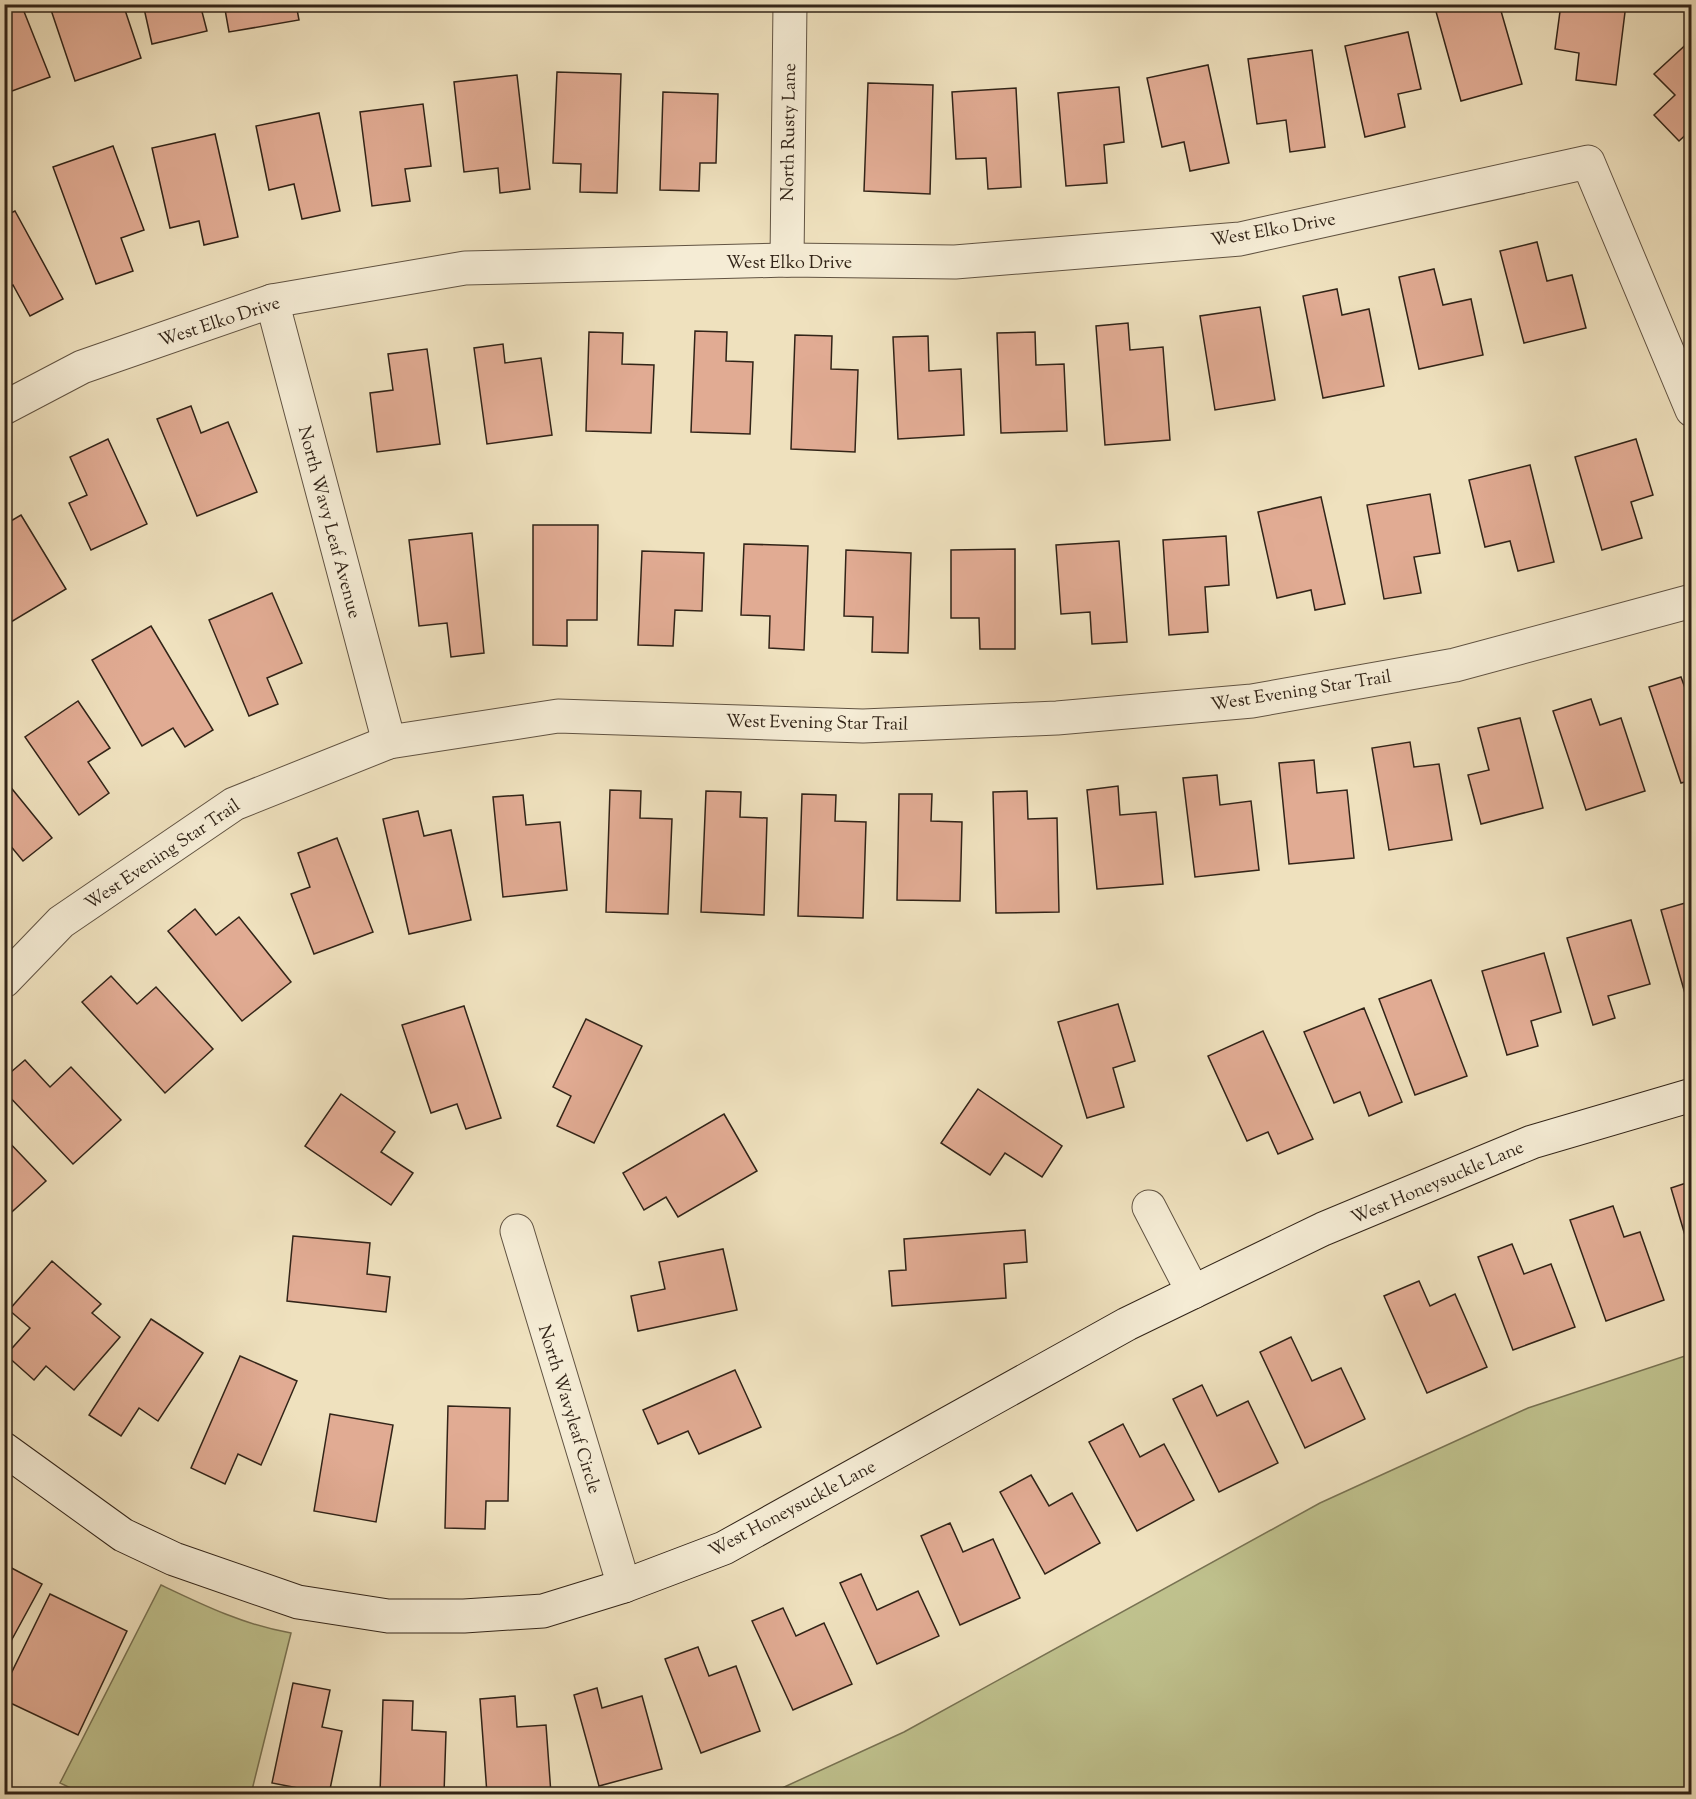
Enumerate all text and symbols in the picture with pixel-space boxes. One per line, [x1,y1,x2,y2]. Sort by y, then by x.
street label: North Rusty Lane [776,63,804,201]
street label: West Elko Drive [1209,207,1338,255]
street label: West Elko Drive [726,251,852,277]
street label: West Elko Drive [156,291,284,355]
street label: North Wavy Leaf Avenue [290,423,366,622]
street label: West Evening Star Trail [1209,665,1393,719]
street label: West Evening Star Trail [726,709,908,739]
street label: West Evening Star Trail [80,794,246,917]
street label: West Honeysuckle Lane [1347,1136,1528,1232]
street label: North Wavyleaf Circle [530,1322,606,1497]
street label: West Honeysuckle Lane [705,1455,881,1565]

